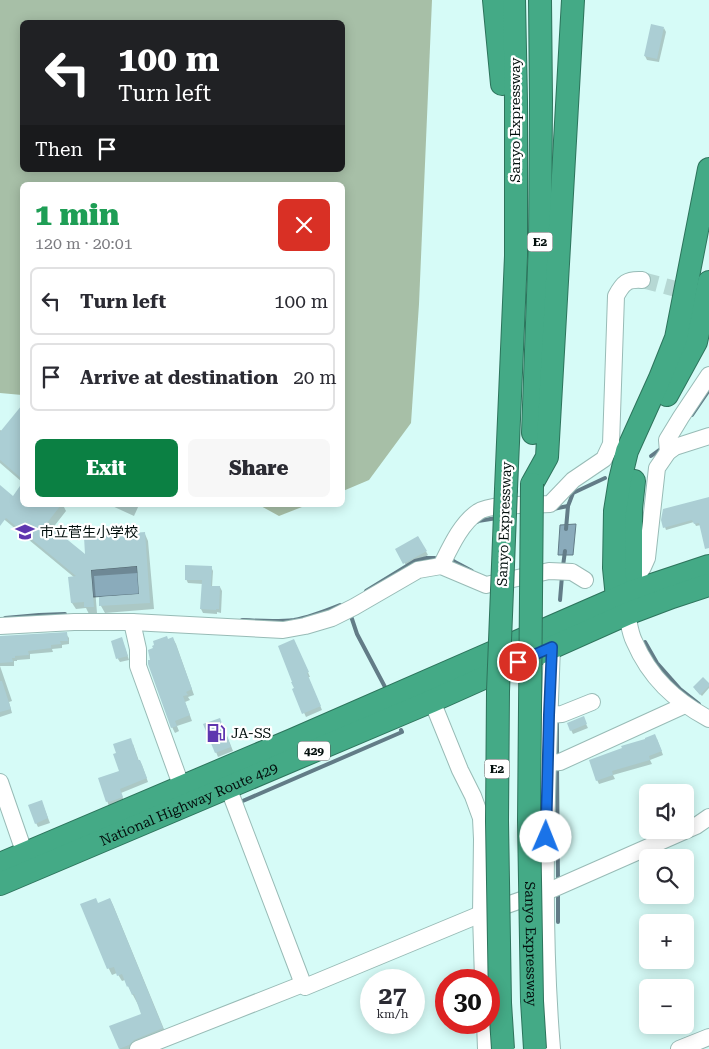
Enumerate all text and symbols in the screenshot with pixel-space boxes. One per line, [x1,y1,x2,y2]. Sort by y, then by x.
text: 100 m [118,39,219,80]
icon: left [35,40,100,105]
street label: Sanyo Expressway [507,57,523,182]
text: Turn left [118,81,211,106]
icon: arrive [93,135,121,163]
text: Then [35,138,83,161]
text: 1 min [35,197,119,232]
button: close [278,199,330,251]
road number: E2 [528,232,552,252]
text: 120 m · 20:01 [35,234,133,253]
icon: left [37,287,65,315]
text: Turn left [80,290,166,313]
text: 100 m [274,290,328,313]
icon: arrive [37,363,65,391]
text: Arrive at destination [80,366,278,389]
text: 20 m [293,366,337,389]
button: Exit [35,439,178,497]
button: Share [188,439,330,497]
street label: Sanyo Expressway [494,461,514,587]
school or university icon: 市立菅生小学校 [14,521,36,543]
place label: 市立菅生小学校 [40,524,138,540]
pin [497,641,539,683]
icon: arrive [504,648,532,676]
fuel station icon: JA-SS [205,722,227,744]
place label: JA-SS [231,725,271,741]
road number: 429 [298,741,330,760]
street label: National Highway Route 429 [97,759,280,849]
road number: E2 [484,760,510,779]
map controls [639,784,694,1034]
button: sound [639,784,694,839]
position arrow [519,810,571,862]
button: search [639,849,694,904]
street label: Sanyo Expressway [522,881,540,1008]
button: + [639,914,694,969]
speed limit sign: 30 [435,969,500,1034]
button: − [639,979,694,1034]
text: 27 [378,981,407,1010]
text: km/h [376,1007,409,1021]

